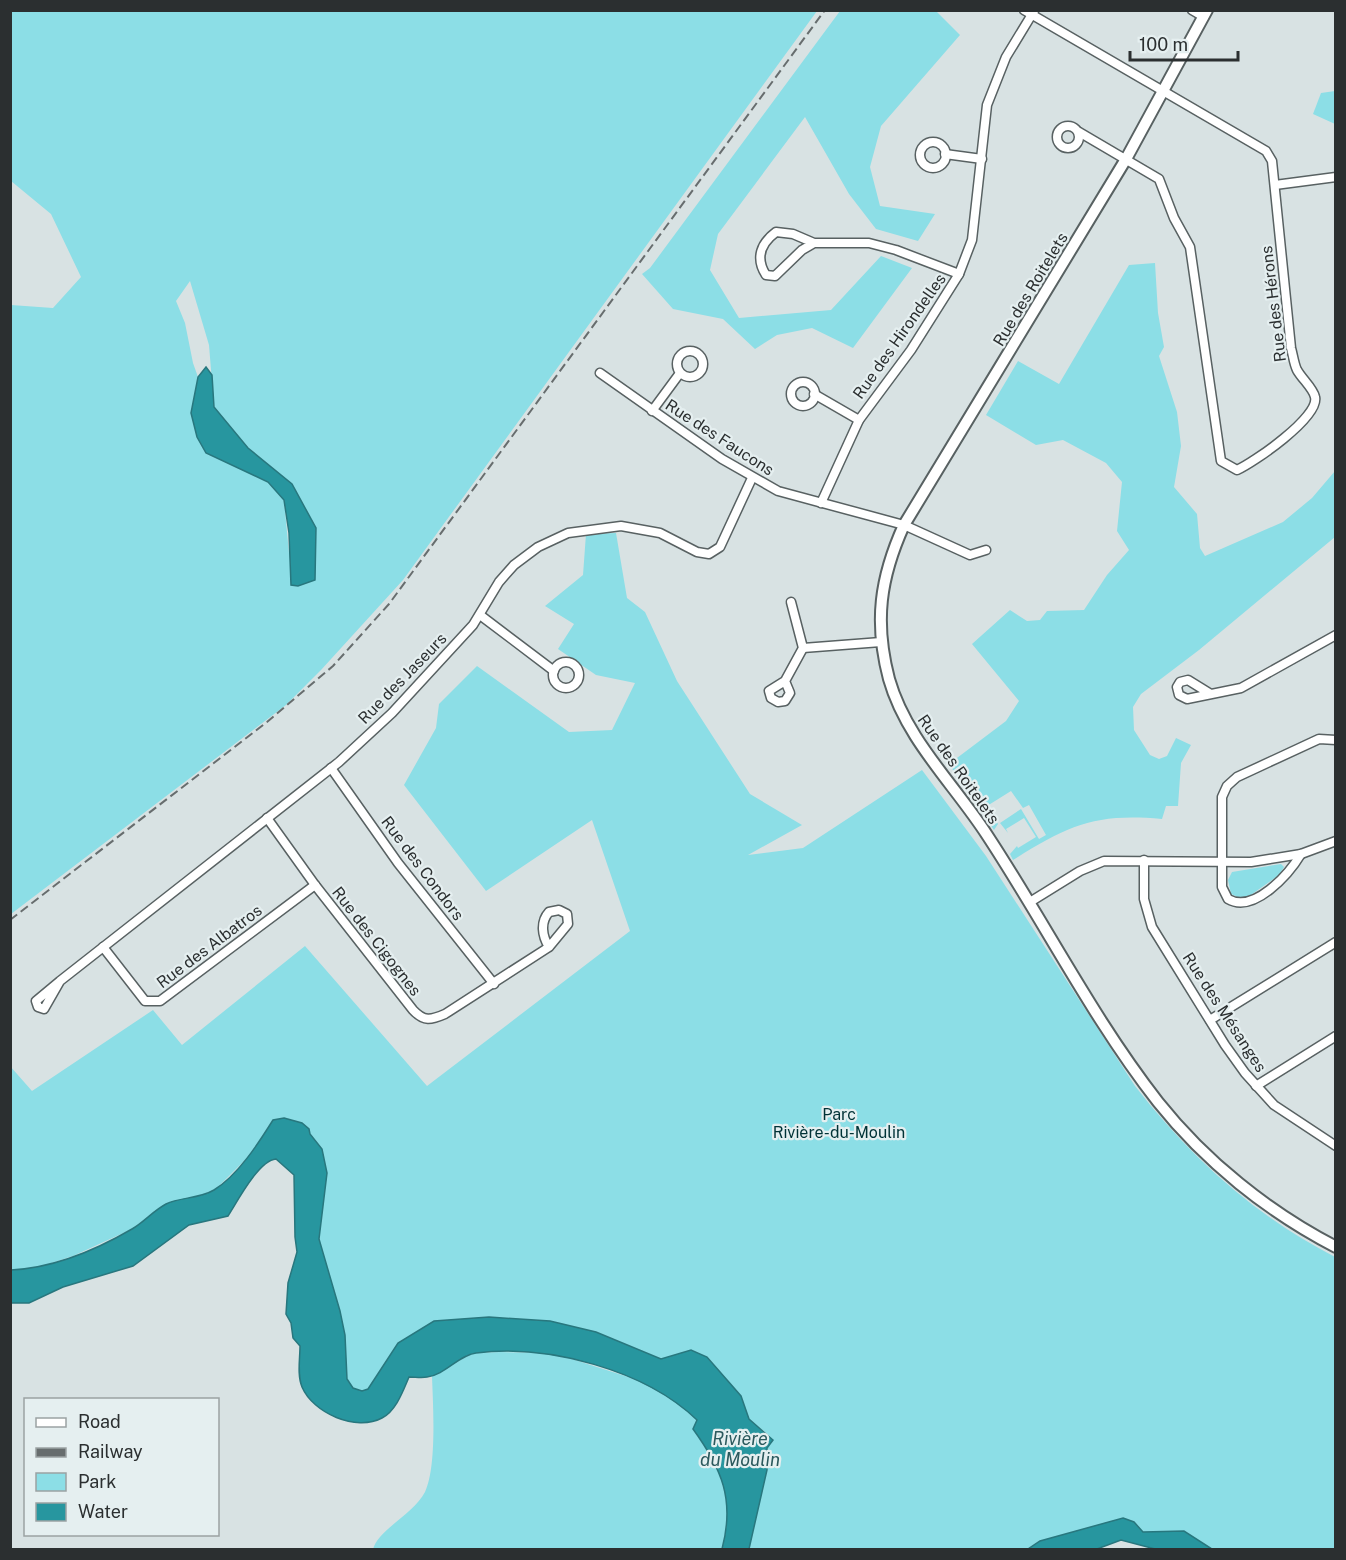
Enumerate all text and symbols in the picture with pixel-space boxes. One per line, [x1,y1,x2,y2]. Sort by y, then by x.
scale bar [1130,24,1238,62]
text: 100 m [1139,34,1188,55]
street label: Rue des Roitelets [989,229,1072,350]
street label: Rue des Hérons [1257,245,1290,363]
street label: Rue des Hirondelles [849,270,950,403]
street label: Rue des Faucons [662,395,778,480]
street label: Rue des Jaseurs [354,629,450,728]
street label: Rue des Roitelets [914,711,1003,828]
street label: Rue des Condors [377,813,468,924]
street label: Rue des Cigognes [328,883,425,1000]
street label: Rue des Albatros [153,901,266,992]
street label: Rue des Mésanges [1179,949,1270,1076]
park label: Parc Rivière-du-Moulin [773,1105,905,1142]
legend [24,1398,219,1536]
text: Road [78,1411,121,1432]
water label: Rivière du Moulin [700,1428,780,1470]
text: Railway [78,1441,143,1462]
text: Park [78,1471,116,1492]
text: Water [78,1501,128,1522]

